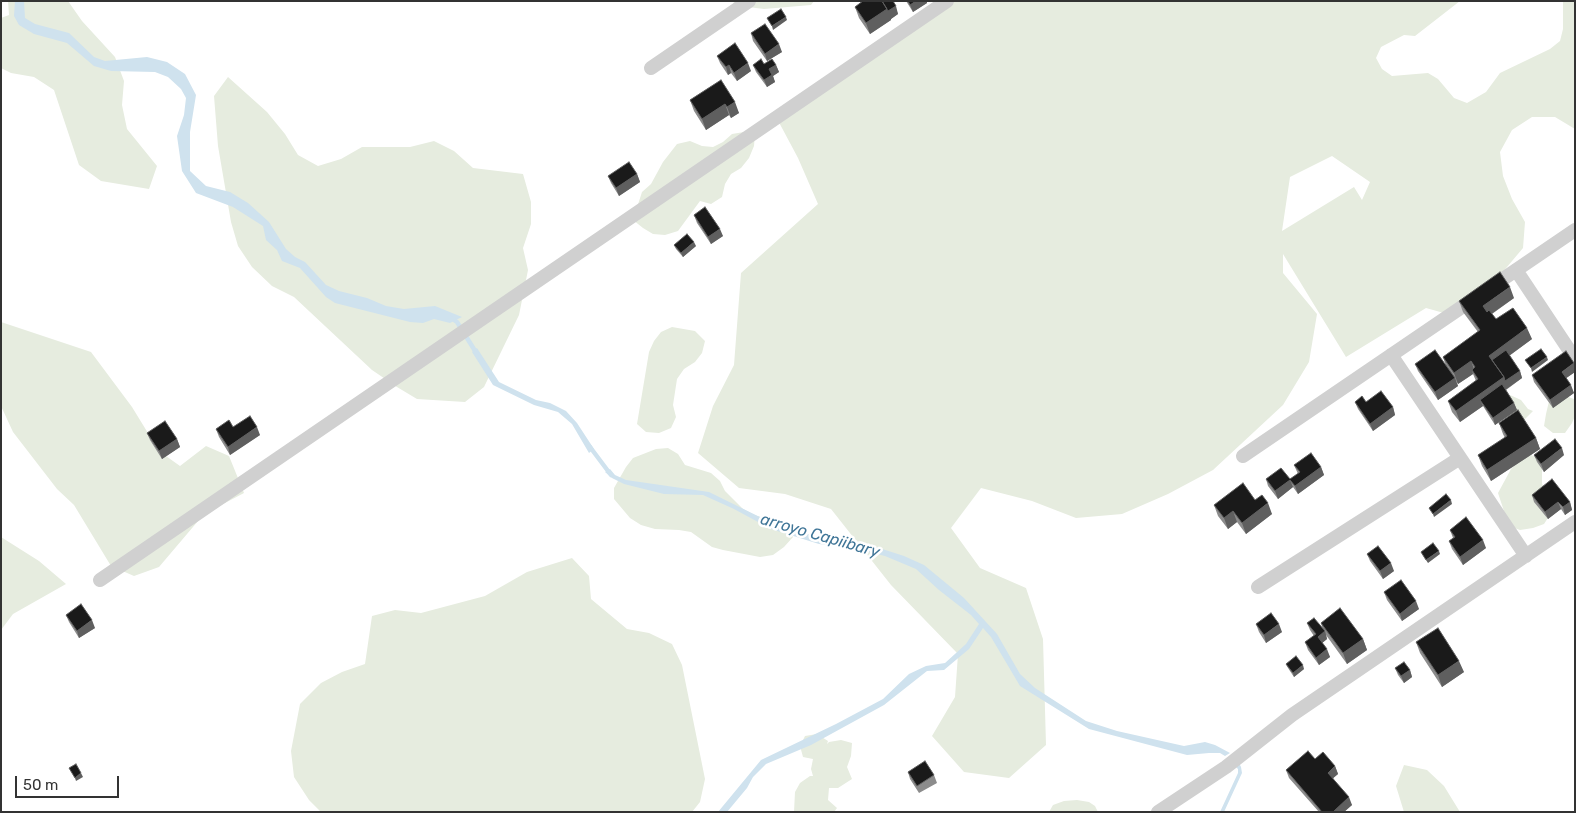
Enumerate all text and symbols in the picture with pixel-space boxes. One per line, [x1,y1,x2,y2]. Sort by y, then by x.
water label: arroyo Capiibary [758,510,882,562]
scale bar [18,766,121,798]
text: 50 m [23,776,58,794]

